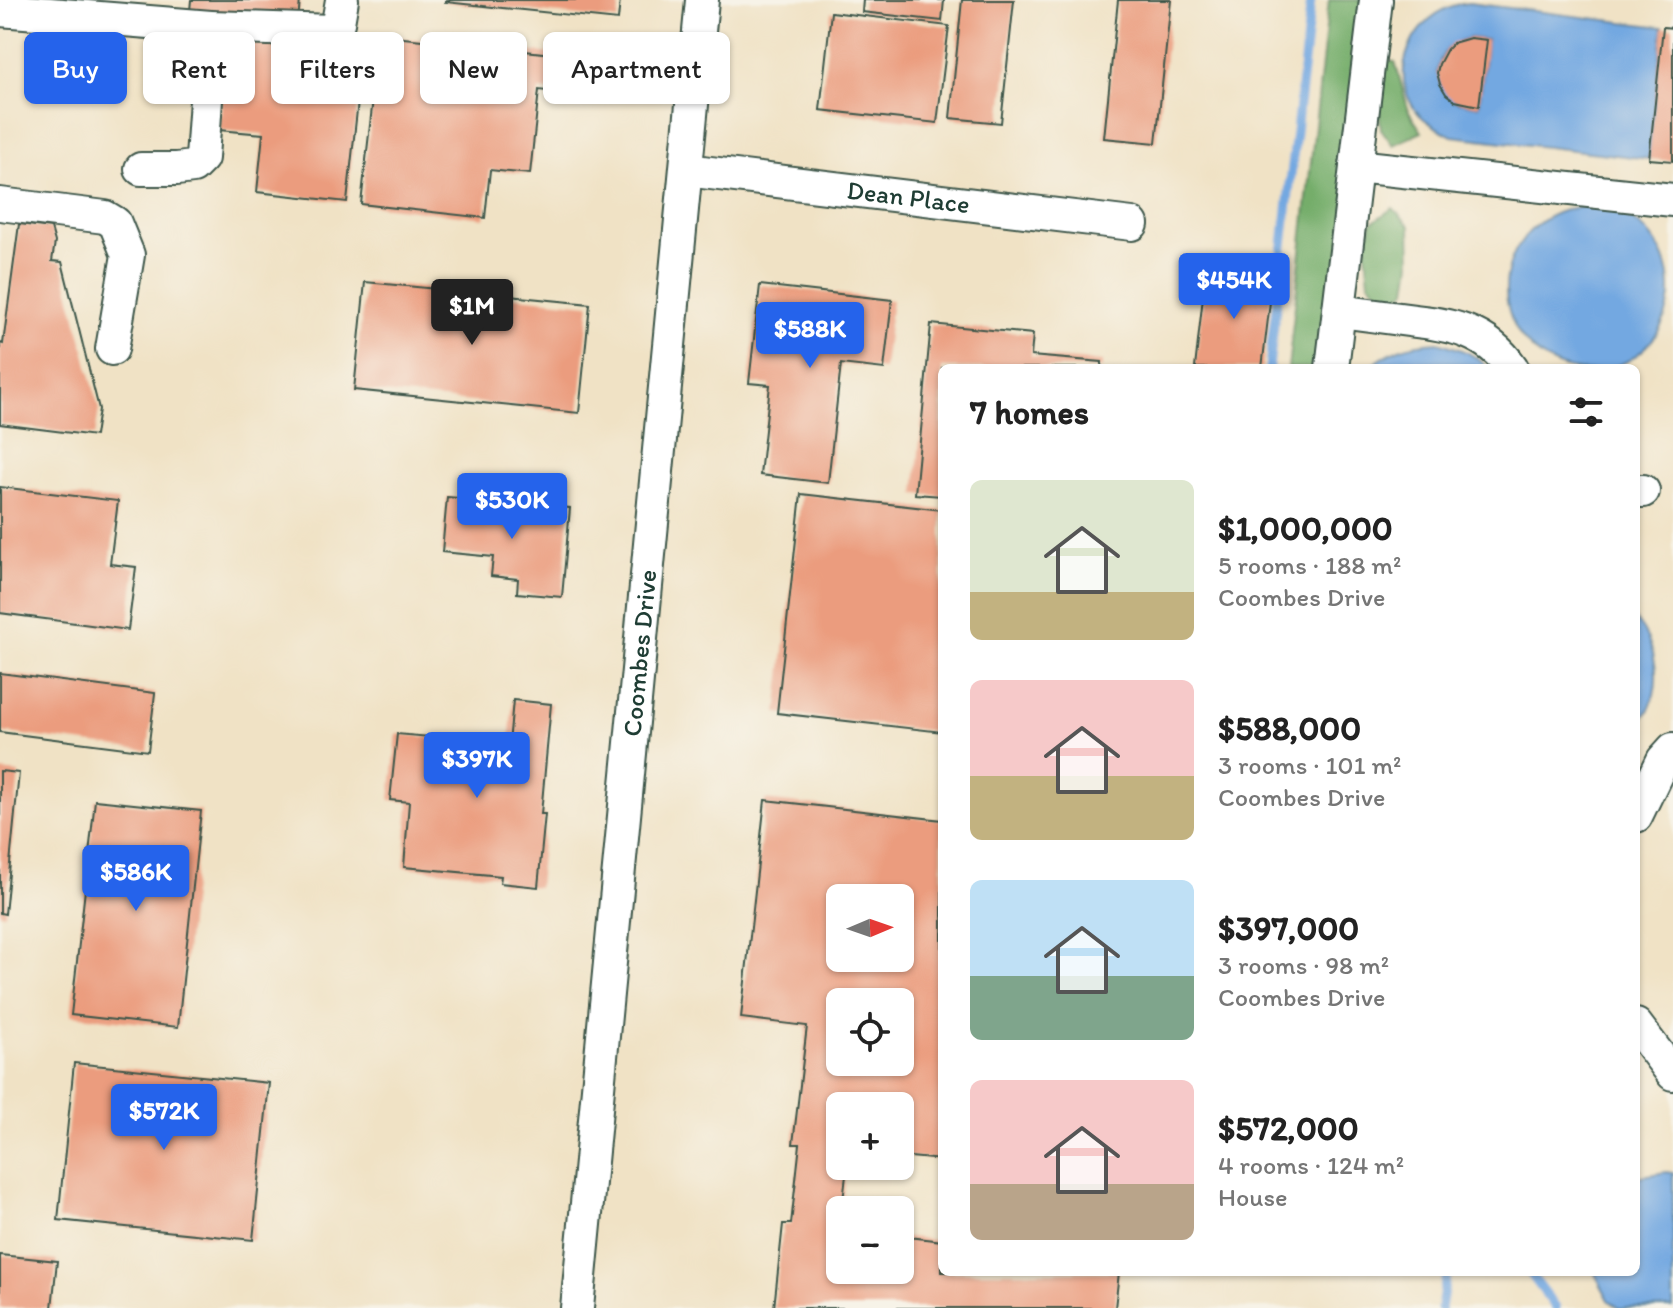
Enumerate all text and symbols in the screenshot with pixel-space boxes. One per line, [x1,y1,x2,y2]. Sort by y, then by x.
chip: Buy [24,32,127,104]
chip: Rent [143,32,255,104]
chip: Filters [271,32,404,104]
chip: New [420,32,527,104]
chip: Apartment [543,32,730,104]
street label: Dean Place [845,174,972,220]
pin: $454K [1178,253,1290,321]
text: $454K [1197,263,1271,295]
pin: $1M [433,279,511,347]
text: $1M [449,289,495,321]
pin: $588K [754,302,866,370]
text: $588K [774,312,846,344]
icon: filters [1564,390,1608,434]
text: 7 homes [970,392,1089,433]
pin: $530K [456,473,568,541]
text: $530K [475,483,549,515]
text: $1,000,000 [1218,508,1393,549]
icon: home [1034,512,1130,608]
text: 5 rooms · 188 m² [1218,549,1401,581]
street label: Coombes Drive [616,568,663,738]
text: Coombes Drive [1218,581,1385,613]
text: $588,000 [1218,708,1361,749]
icon: home [1034,712,1130,808]
pin: $397K [421,732,533,800]
text: $397K [442,742,512,774]
text: 3 rooms · 101 m² [1218,749,1401,781]
text: Coombes Drive [1218,781,1385,813]
pin: $586K [80,845,192,913]
text: $586K [100,855,172,887]
north arrow [826,884,914,972]
map controls [826,884,914,1284]
text: $397,000 [1218,908,1359,949]
icon: home [1034,912,1130,1008]
text: 3 rooms · 98 m² [1218,949,1389,981]
text: Coombes Drive [1218,981,1385,1013]
button: locate [826,988,914,1076]
pin: $572K [108,1084,220,1152]
button: + [826,1092,914,1180]
text: $572K [129,1094,199,1126]
text: $572,000 [1218,1108,1359,1149]
icon: home [1034,1112,1130,1208]
text: 4 rooms · 124 m² [1218,1149,1404,1181]
text: House [1218,1181,1288,1213]
button: − [826,1196,914,1284]

